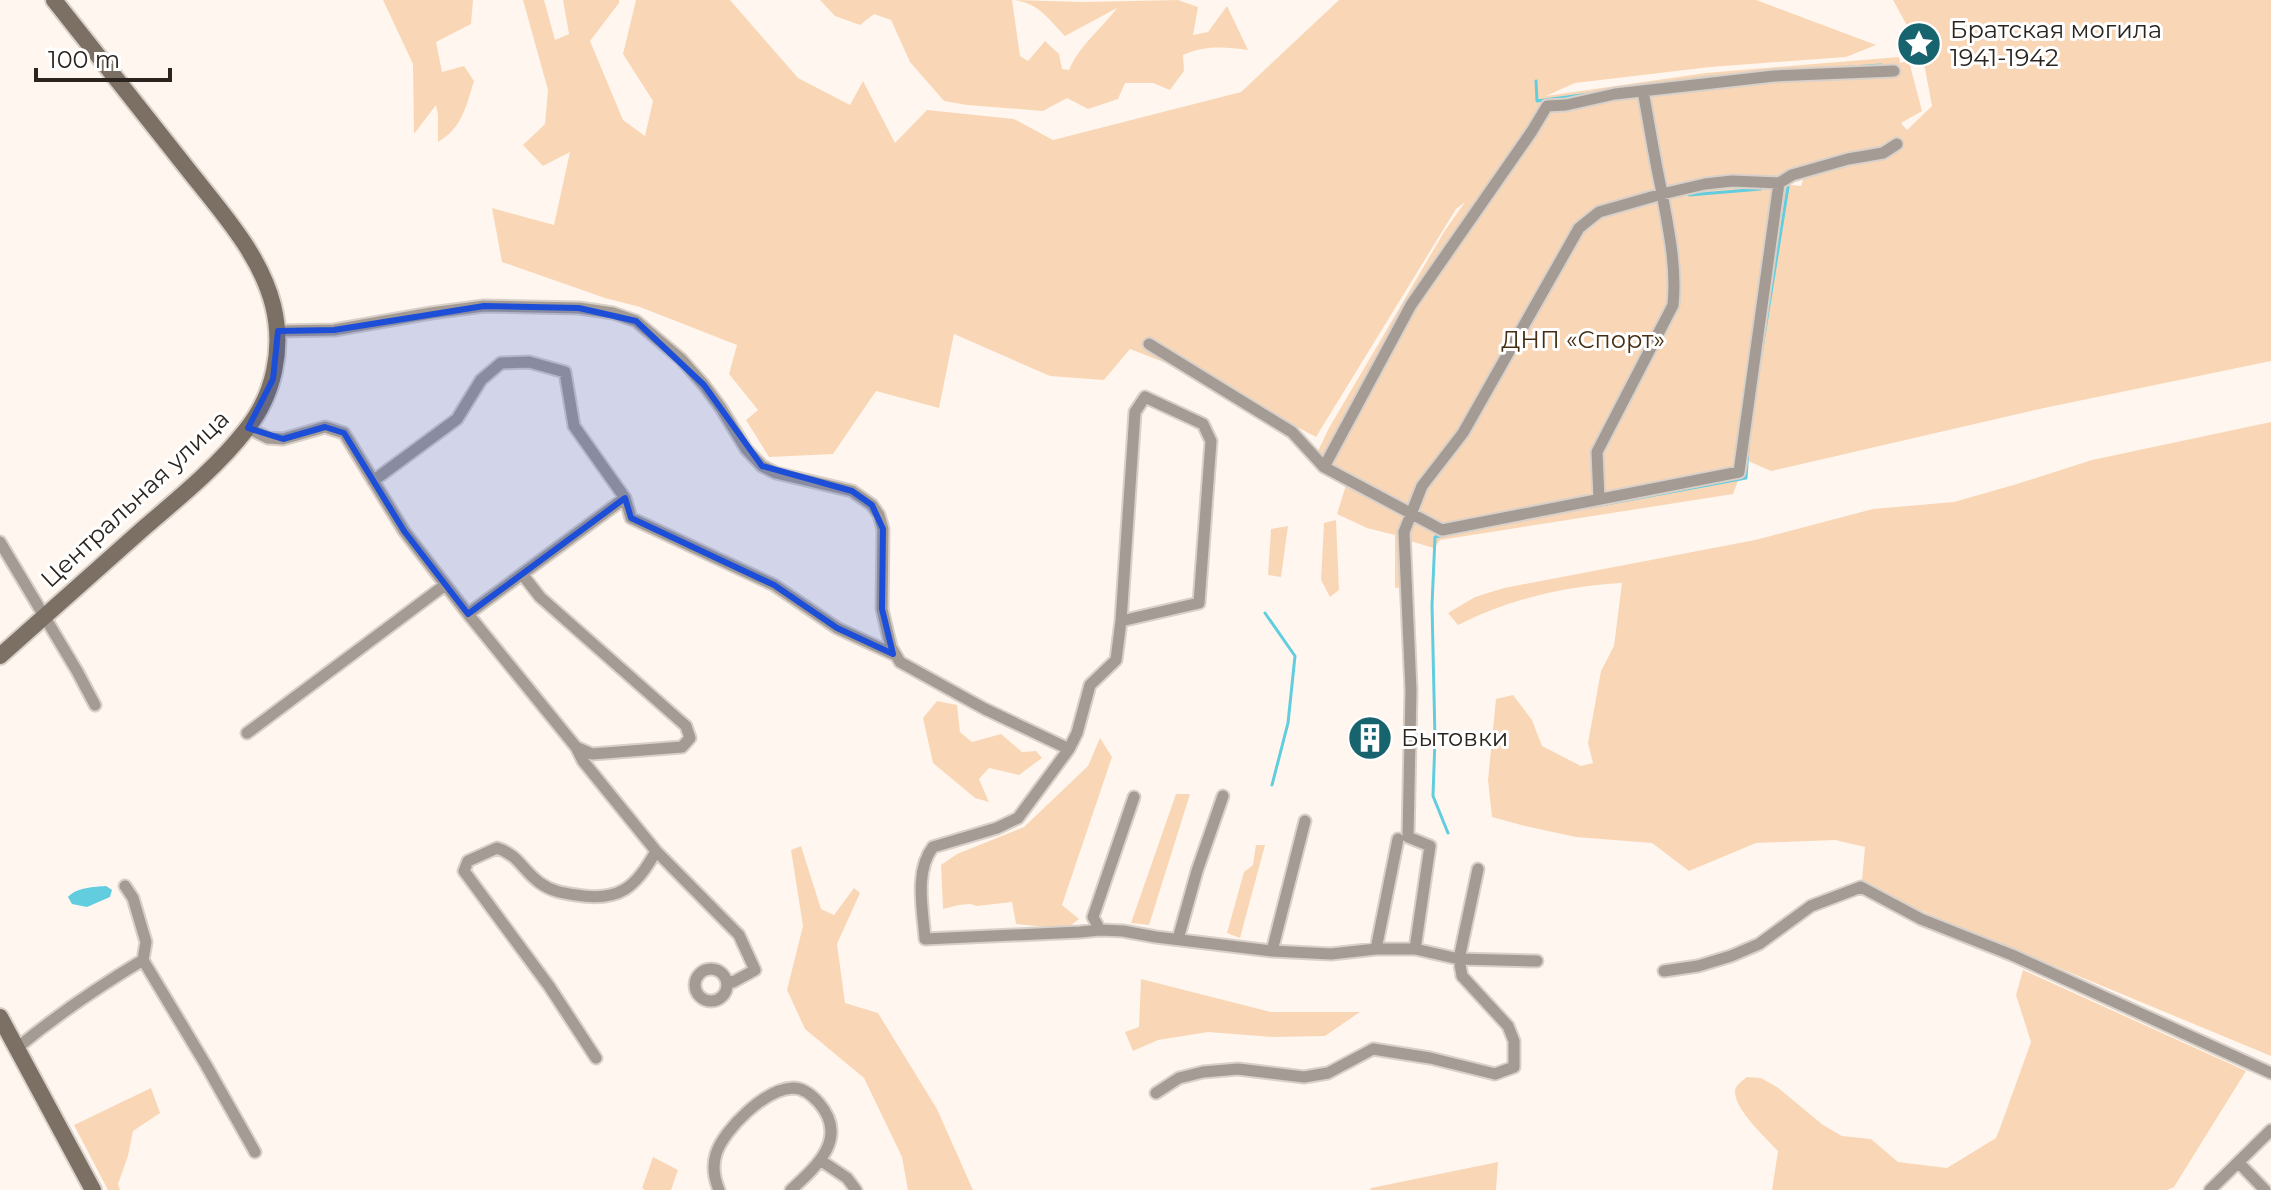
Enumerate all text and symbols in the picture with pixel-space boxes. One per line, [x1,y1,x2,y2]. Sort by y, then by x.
place label: Братская могила 1941-1942 [1950,15,2162,72]
place icon: Братская могила 1941-1942 [1895,20,1943,68]
scale bar [36,32,170,82]
text: 100 m [48,45,120,74]
park label: ДНП «Спорт» [1501,325,1665,354]
street label: Центральная улица [34,404,235,593]
building icon: Бытовки [1346,714,1394,762]
place label: Бытовки [1401,723,1508,752]

